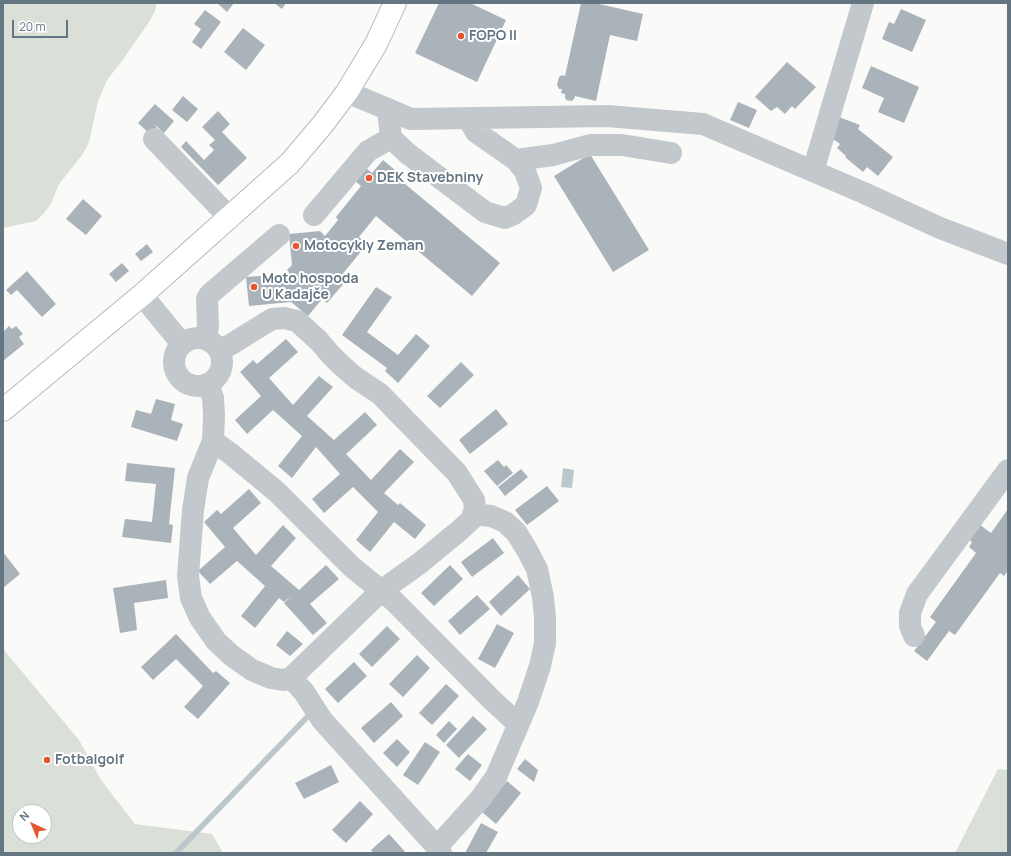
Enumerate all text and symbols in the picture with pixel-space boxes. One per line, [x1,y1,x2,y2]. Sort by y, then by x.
scale bar [14,12,70,38]
text: 20 m [19,18,46,35]
place label: FOPO II [469,28,517,44]
marker: FOPO II [456,31,466,41]
place label: DEK Stavebniny [377,170,483,186]
marker: DEK Stavebniny [364,173,374,183]
place label: Motocykly Zeman [304,238,424,254]
marker: Motocykly Zeman [291,241,301,251]
place label: Moto hospoda U Kadajče [262,271,359,304]
marker: Moto hospoda U Kadajče [249,282,259,292]
place label: Fotbalgolf [55,752,124,768]
marker: Fotbalgolf [42,755,52,765]
north arrow [12,804,52,844]
text: N [16,808,32,824]

